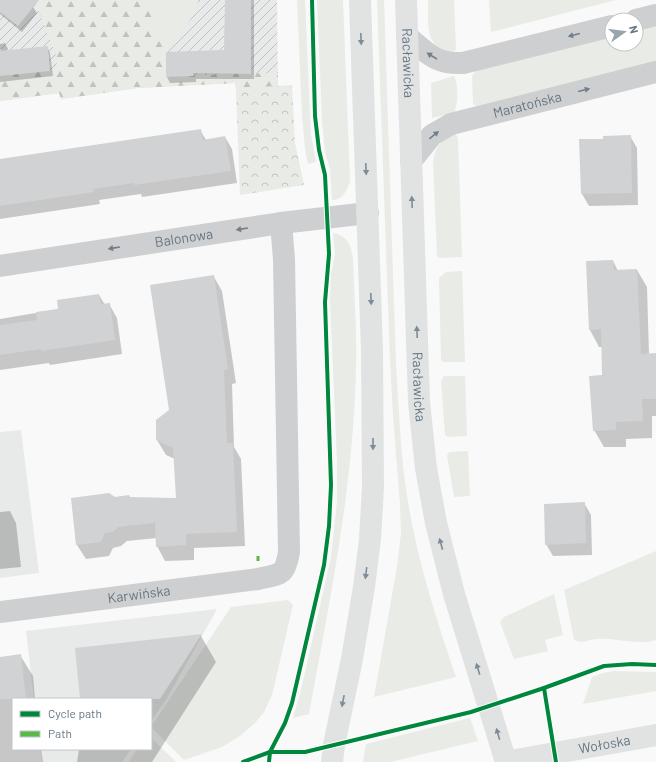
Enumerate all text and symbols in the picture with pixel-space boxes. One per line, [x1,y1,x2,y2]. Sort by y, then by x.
north arrow [604,12,644,52]
text: N [627,24,641,35]
street label: Racławicka [399,28,418,98]
one-way arrow [358,33,365,45]
one-way arrow [568,33,580,39]
one-way arrow [426,53,438,60]
street label: Maratońska [491,87,563,121]
one-way arrow [578,87,590,93]
one-way arrow [428,130,439,139]
one-way arrow [363,163,370,175]
one-way arrow [409,196,416,208]
street label: Balonowa [154,225,214,250]
one-way arrow [236,226,249,232]
one-way arrow [108,246,120,252]
one-way arrow [368,293,374,306]
one-way arrow [414,325,420,338]
street label: Racławicka [409,352,430,422]
one-way arrow [370,438,376,451]
one-way arrow [438,538,444,550]
one-way arrow [362,567,369,579]
street label: Karwińska [106,581,171,606]
one-way arrow [475,662,481,674]
one-way arrow [340,695,346,708]
legend [12,698,152,750]
text: Cycle path [48,706,102,720]
text: Path [48,726,72,740]
one-way arrow [495,728,501,740]
street label: Wołoska [577,731,632,757]

